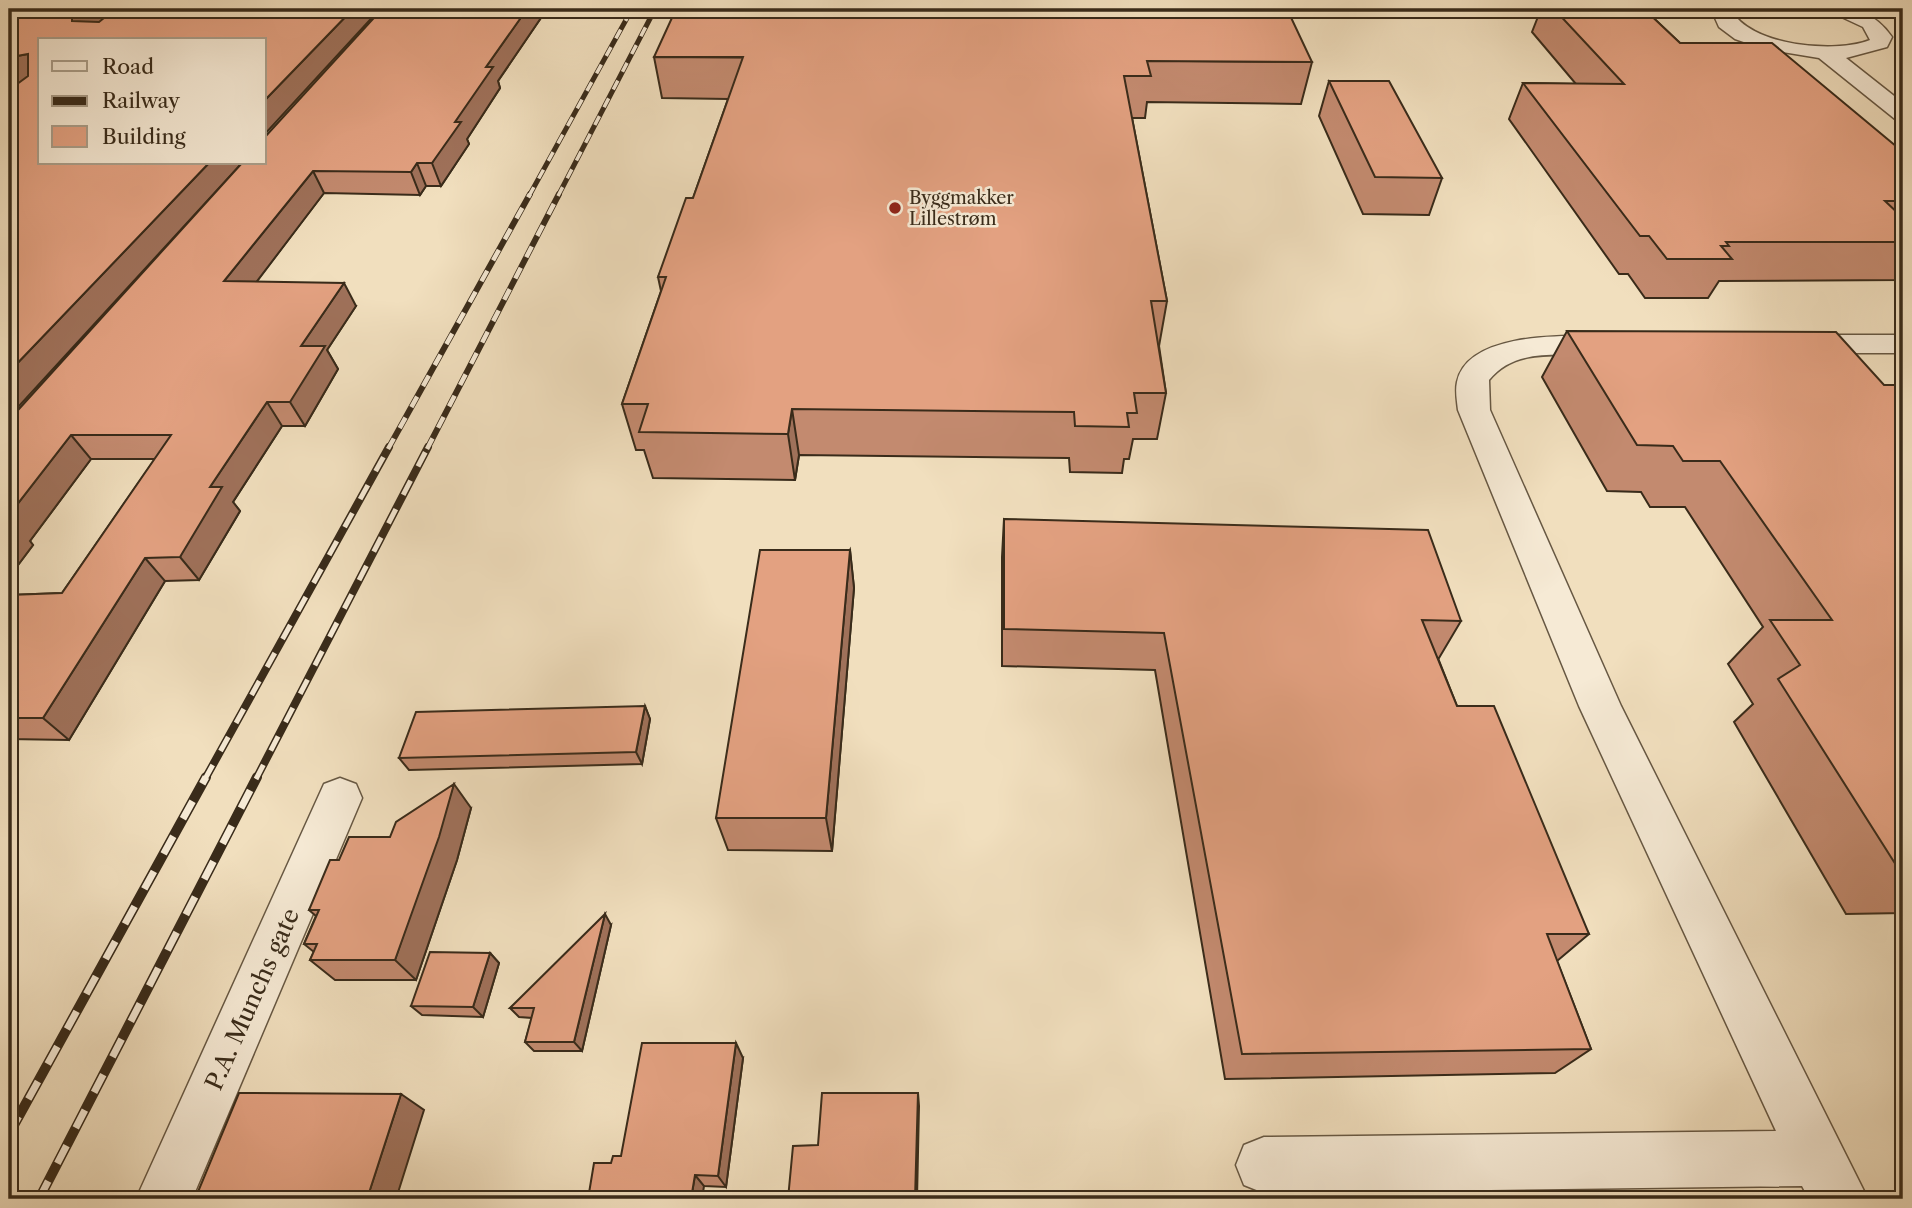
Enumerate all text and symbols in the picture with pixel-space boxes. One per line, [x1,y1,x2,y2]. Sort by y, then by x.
legend [38,38,266,164]
text: Road [102,54,154,79]
text: Railway [102,88,180,113]
text: Building [102,124,187,149]
place label: Byggmakker Lillestrøm [909,187,1014,230]
marker: Byggmakker Lillestrøm [887,200,903,216]
street label: P.A. Munchs gate [199,904,305,1094]

